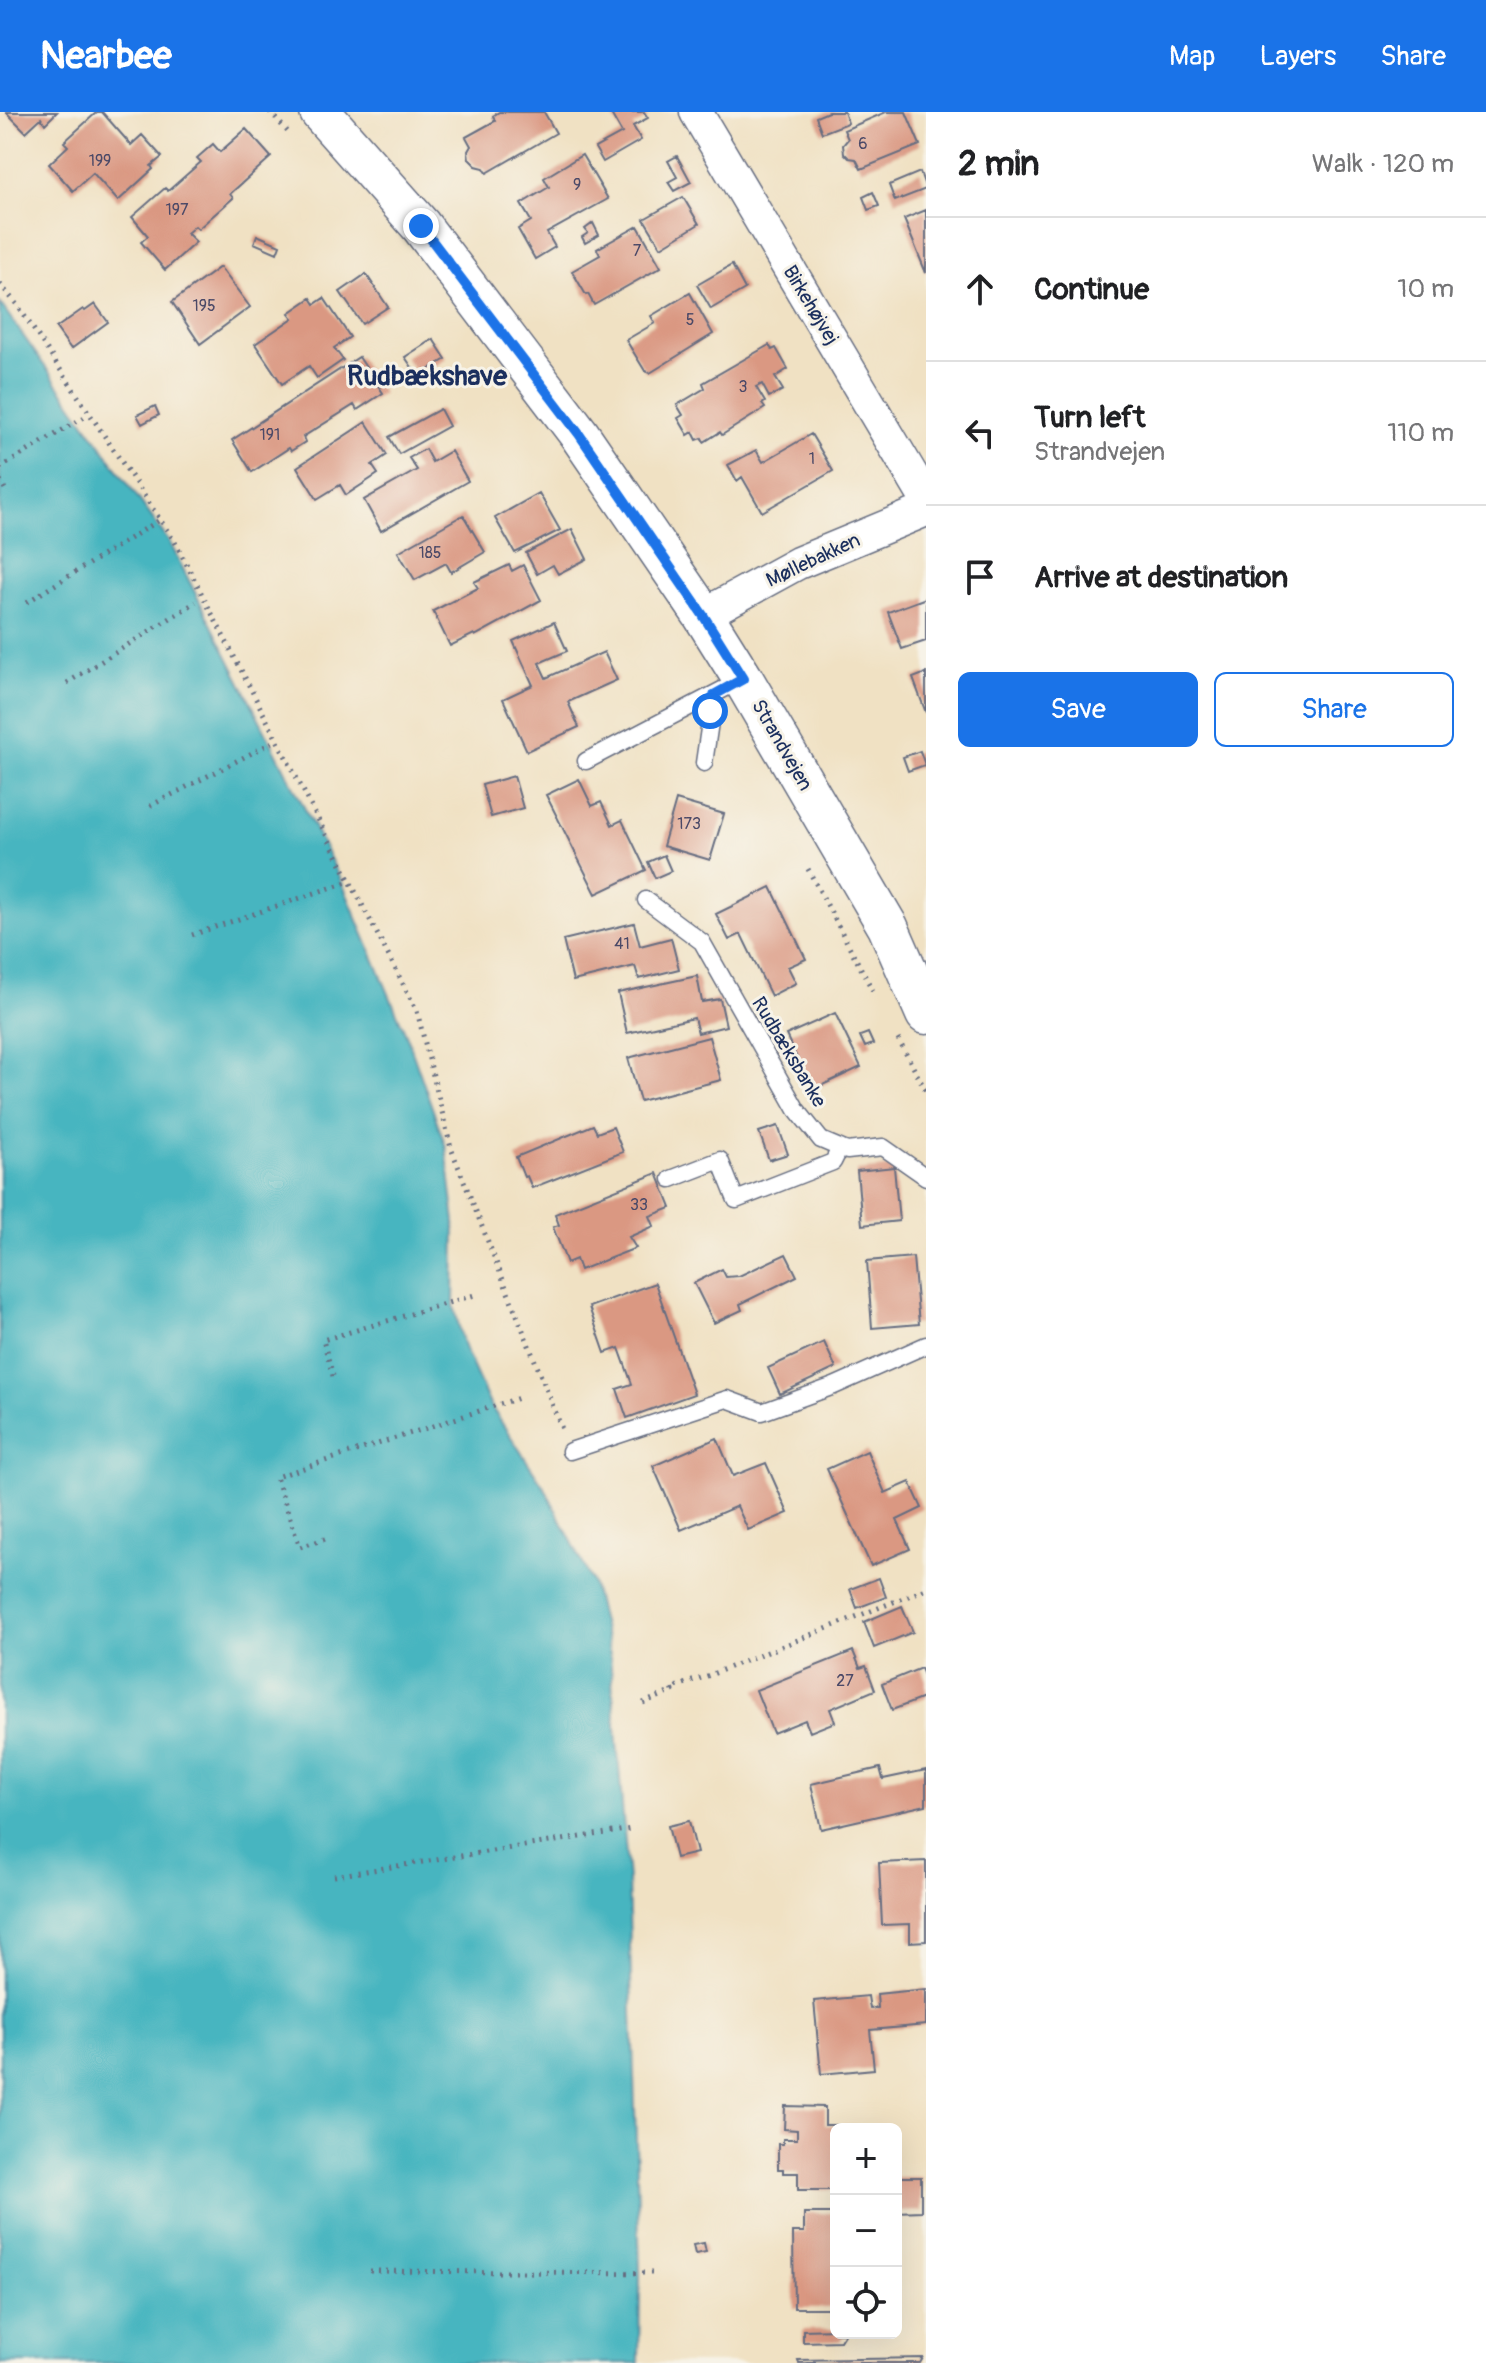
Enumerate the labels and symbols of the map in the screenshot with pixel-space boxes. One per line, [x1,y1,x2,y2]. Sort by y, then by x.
house number: 6 [858,134,868,154]
house number: 199 [89,151,111,171]
house number: 9 [573,175,581,195]
house number: 197 [166,200,189,220]
route end [403,208,439,244]
house number: 7 [633,241,642,261]
street label: Birkehøjvej [778,261,844,349]
house number: 195 [192,296,216,316]
house number: 5 [686,310,694,330]
district label: Rudbækshave [347,359,508,394]
house number: 3 [739,377,748,397]
house number: 191 [260,425,280,445]
house number: 1 [809,449,815,469]
street label: Møllebakken [762,527,864,593]
house number: 185 [419,543,442,563]
route start [692,693,728,729]
street label: Strandvejen [746,695,818,795]
house number: 173 [677,814,701,834]
house number: 41 [614,934,630,954]
street label: Rudbæksbanke [746,992,832,1112]
house number: 33 [630,1195,648,1215]
house number: 27 [836,1671,854,1691]

